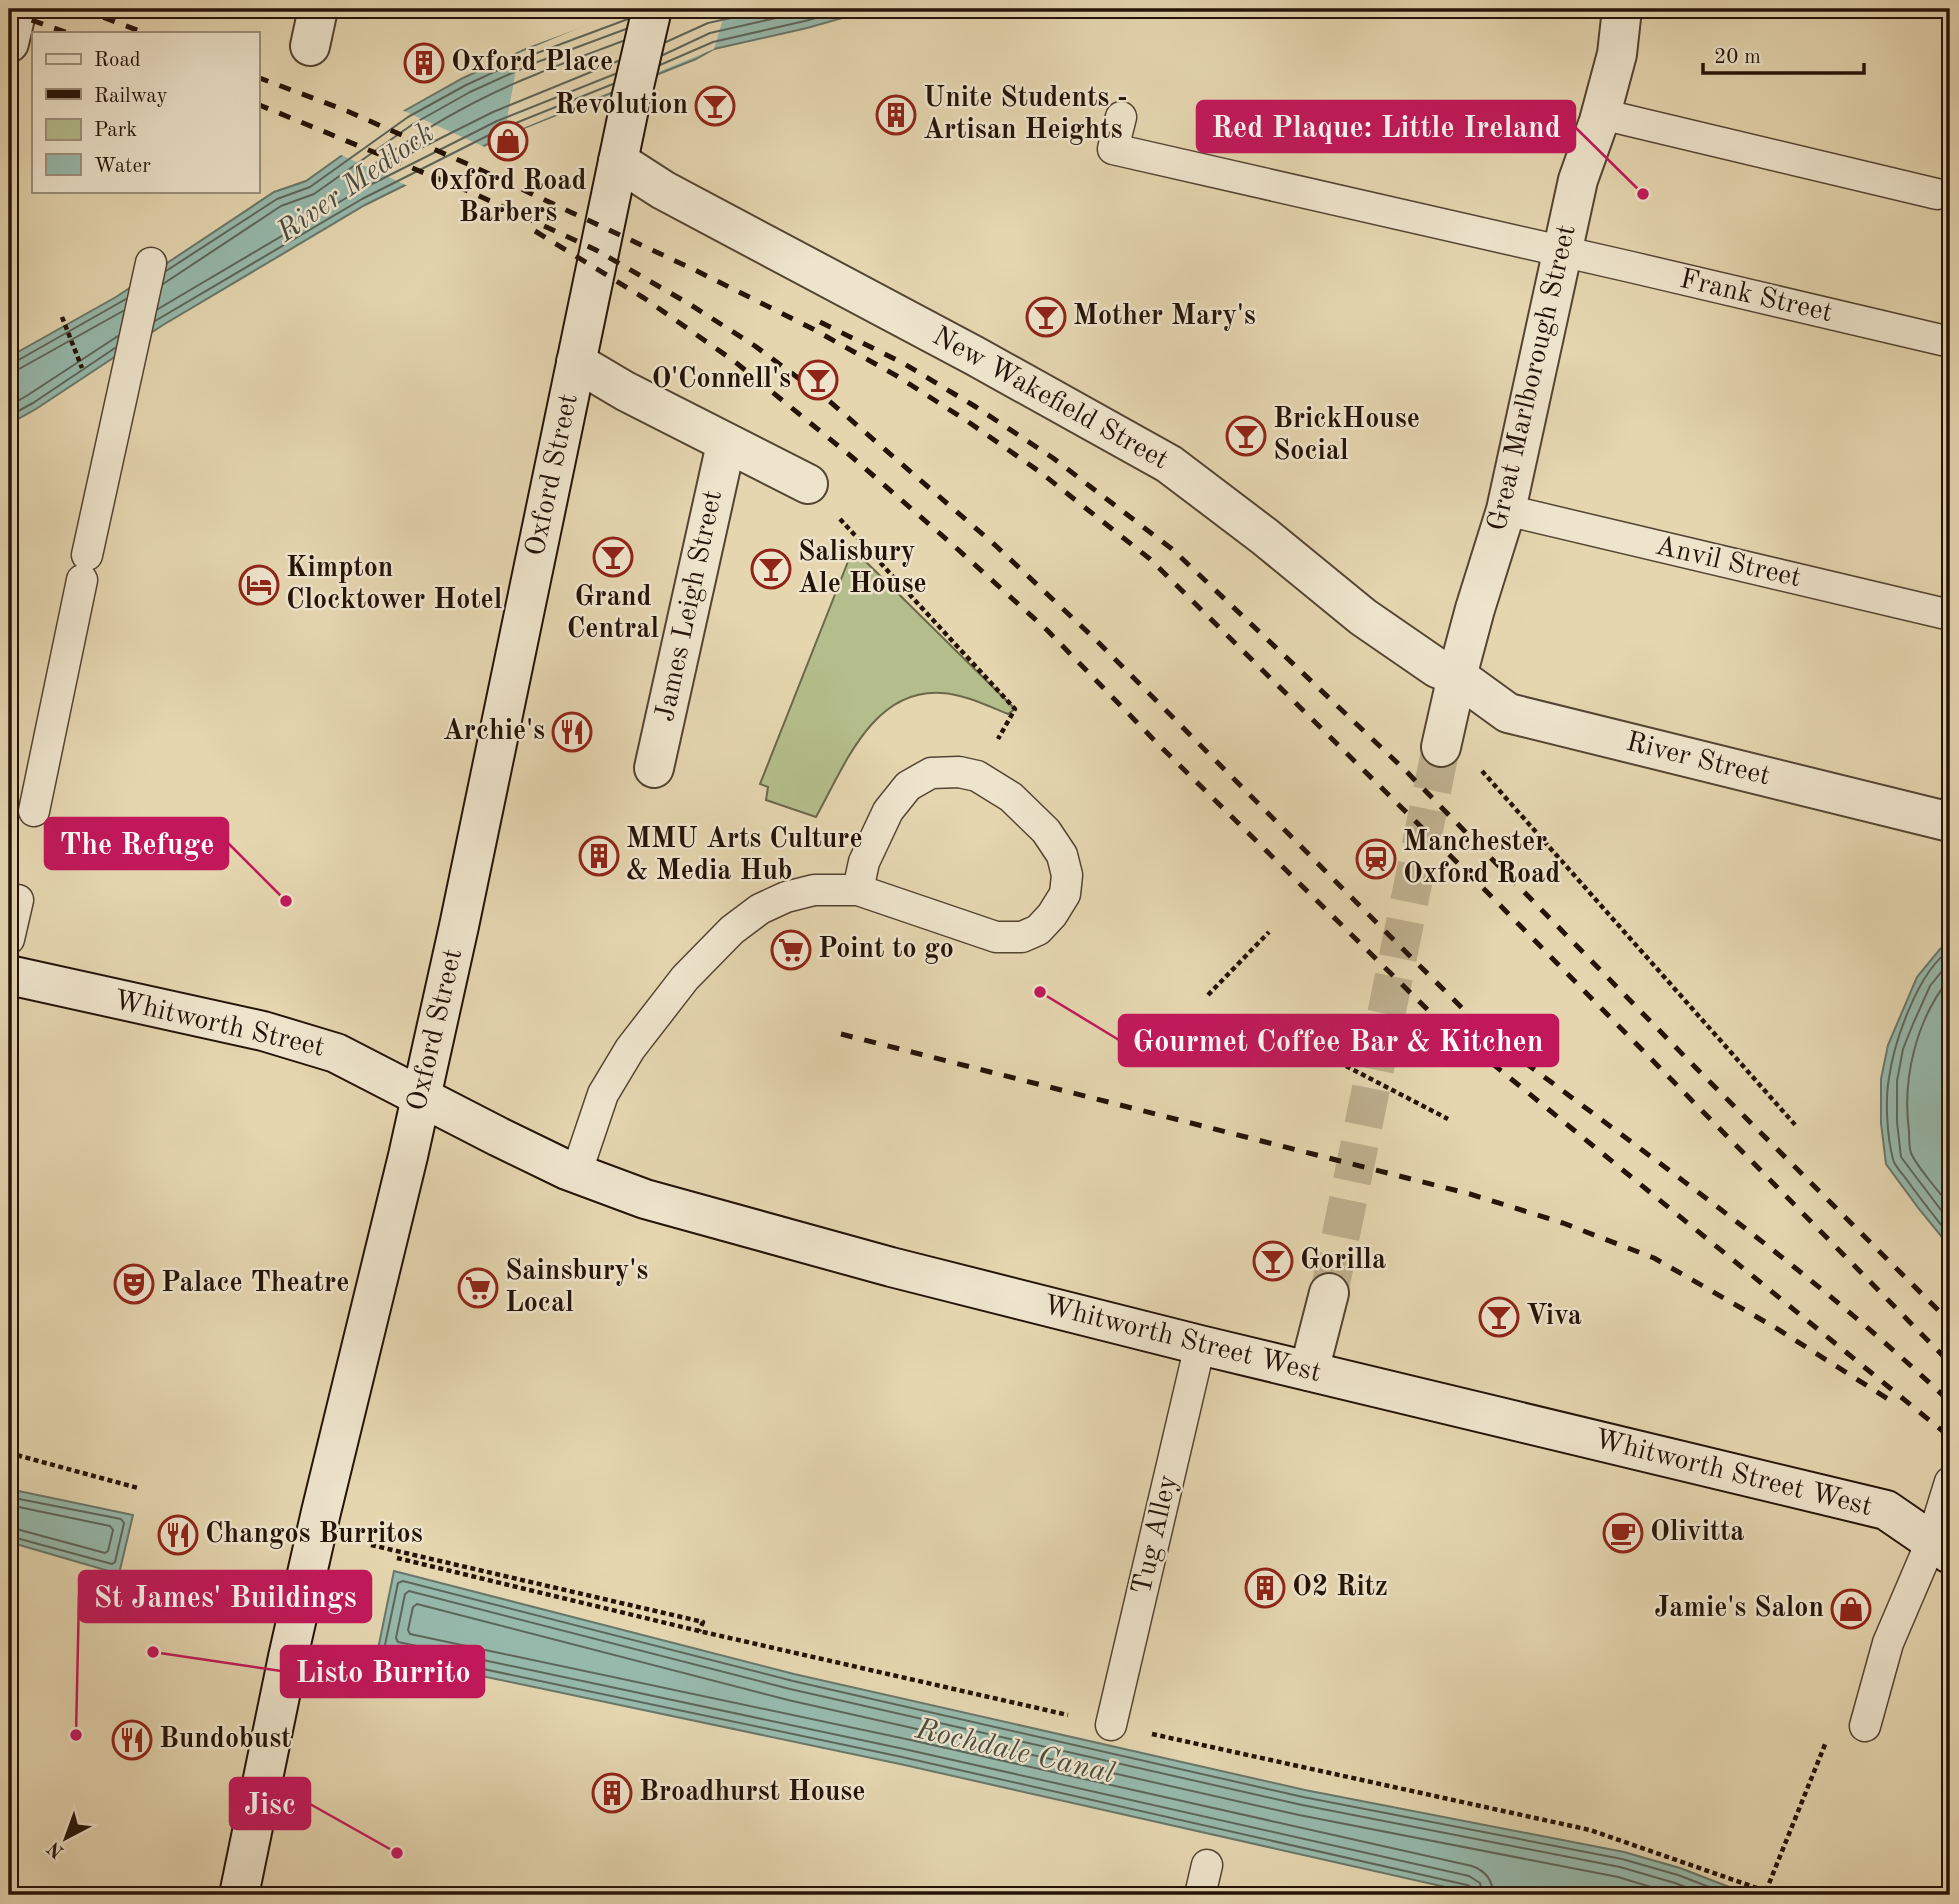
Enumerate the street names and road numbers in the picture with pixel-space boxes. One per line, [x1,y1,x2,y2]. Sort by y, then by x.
street label: Great Marlborough Street [1484,222,1582,534]
street label: Frank Street [1677,266,1835,328]
street label: New Wakefield Street [927,323,1173,475]
street label: Oxford Street [522,391,584,559]
street label: James Leigh Street [652,488,728,724]
street label: Anvil Street [1652,533,1804,593]
street label: River Street [1623,729,1773,791]
street label: Oxford Street [404,946,468,1114]
street label: Whitworth Street [111,987,327,1063]
street label: Whitworth Street West [1040,1292,1324,1388]
street label: Whitworth Street West [1591,1426,1875,1522]
street label: Tug Alley [1129,1472,1183,1598]

